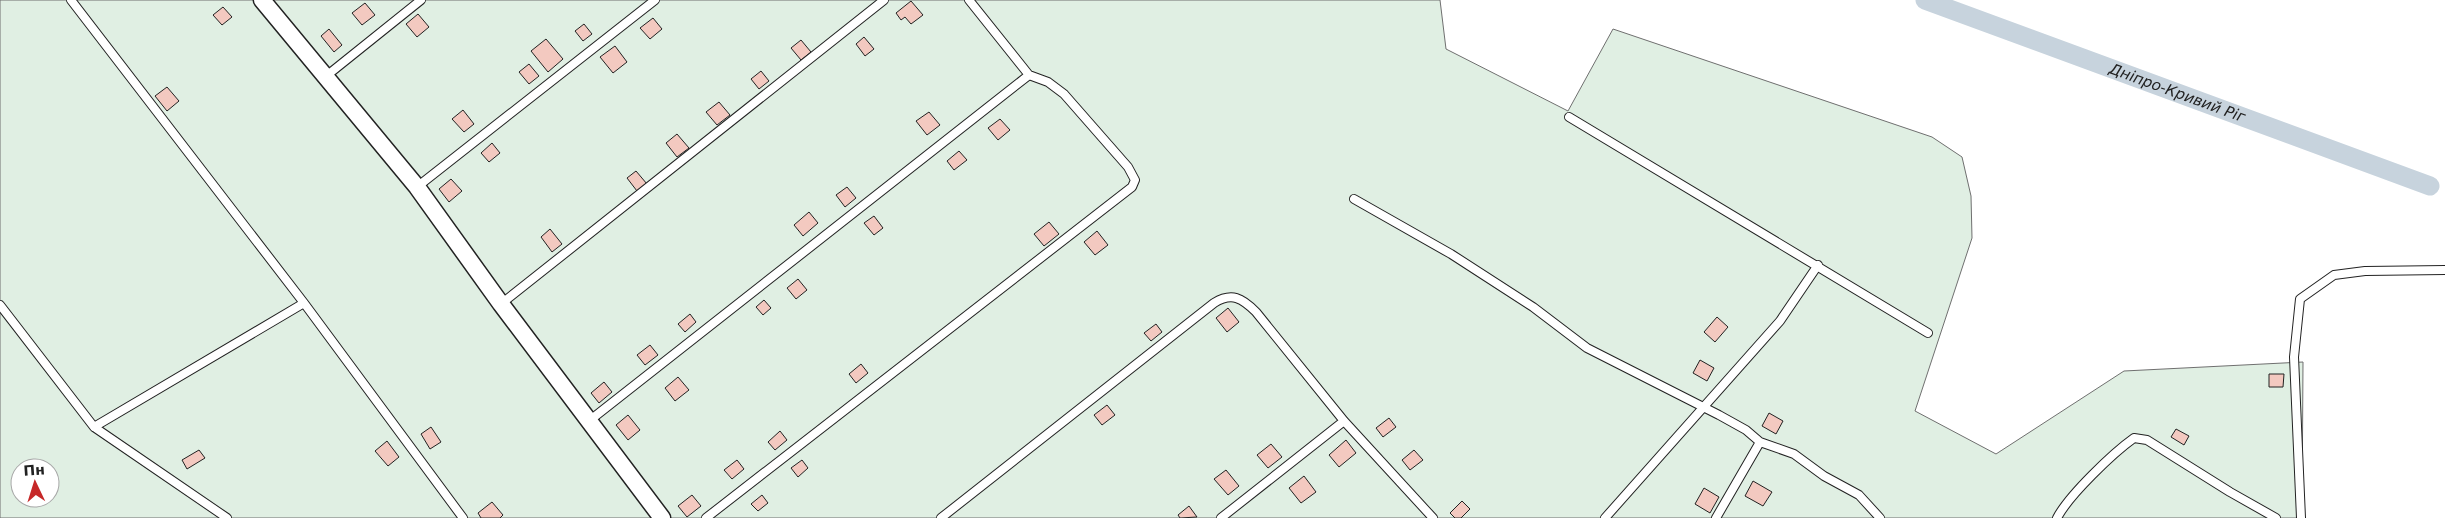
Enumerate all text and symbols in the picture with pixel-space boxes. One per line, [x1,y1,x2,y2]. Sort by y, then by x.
water label: Дніпро-Кривий Ріг [2106,59,2248,126]
north arrow [10,458,60,508]
text: Пн [23,461,45,479]

